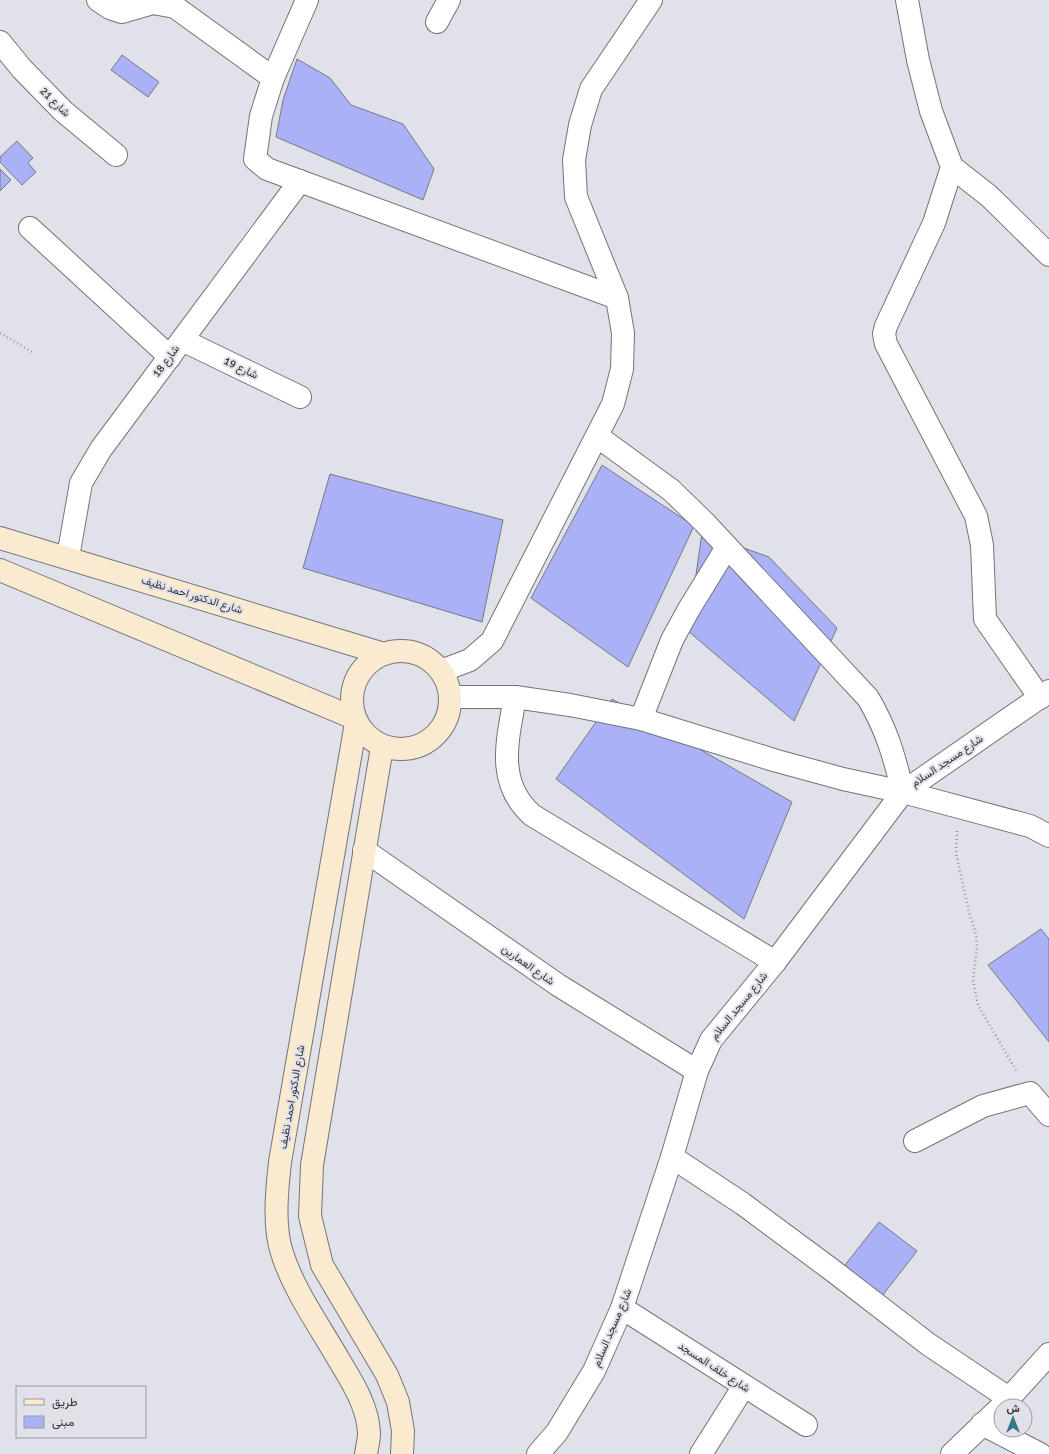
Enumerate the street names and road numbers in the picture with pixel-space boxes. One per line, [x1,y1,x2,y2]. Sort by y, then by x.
street label: شارع 21 [37,85,73,120]
street label: شارع 18 [150,342,183,380]
street label: شارع 19 [221,354,261,383]
street label: شارع الدكتور احمد نظيف [140,573,244,618]
street label: شارع مسجد السلام [909,732,986,791]
street label: شارع العمارين [499,942,557,989]
street label: شارع مسجد السلام [708,969,771,1043]
street label: شارع الدكتور احمد نظيف [276,1044,309,1150]
street label: شارع مسجد السلام [590,1287,635,1369]
street label: شارع خلف المسجد [675,1339,752,1396]

